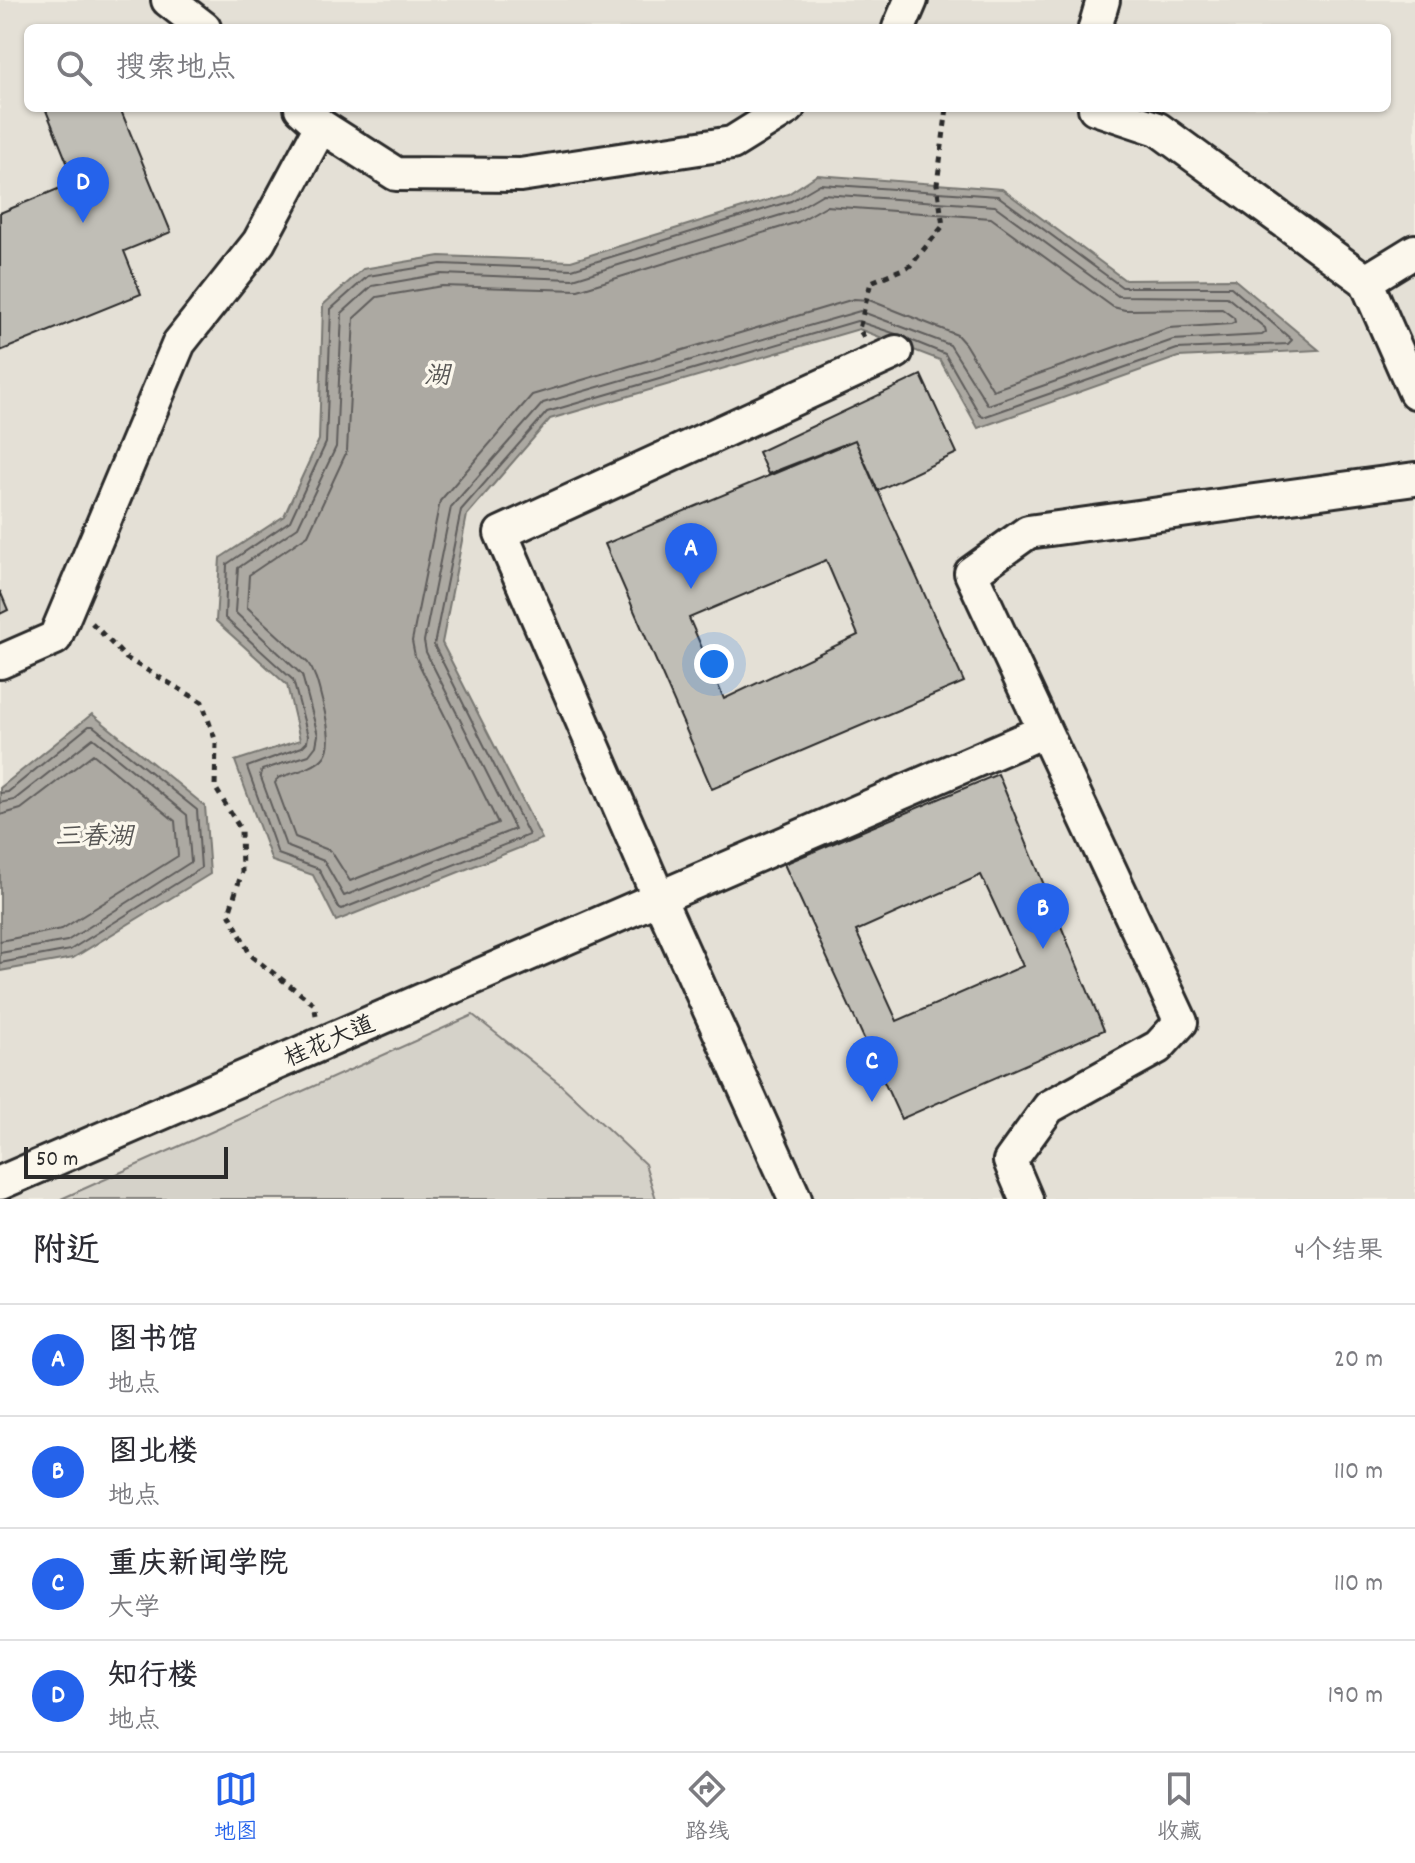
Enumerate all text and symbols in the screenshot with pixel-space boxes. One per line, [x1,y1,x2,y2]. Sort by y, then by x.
search box [24,24,1391,112]
icon: search [52,46,96,90]
text: 搜索地点 [116,49,236,92]
pin: D [57,157,109,223]
water label: 湖 [424,359,453,396]
pin: A [665,523,717,589]
your location [694,644,734,684]
water label: 三春湖 [55,820,136,857]
pin: B [1017,883,1069,949]
street label: 桂花大道 [279,1008,381,1077]
pin: C [846,1036,898,1102]
scale bar [24,1143,228,1179]
text: 50 m [36,1145,78,1176]
text: 附近 [32,1229,100,1278]
text: 4个结果 [1294,1234,1383,1271]
text: 图书馆 [108,1321,198,1364]
text: A [51,1342,65,1379]
text: 20 m [1334,1342,1383,1379]
text: 地点 [108,1367,160,1404]
text: 图北楼 [108,1433,198,1476]
text: B [52,1454,64,1491]
text: 110 m [1334,1454,1383,1491]
text: 地点 [108,1479,160,1516]
text: 重庆新闻学院 [108,1545,288,1588]
text: C [52,1566,64,1603]
text: 110 m [1334,1566,1383,1603]
text: 大学 [108,1591,160,1628]
text: 知行楼 [108,1657,198,1700]
text: D [51,1678,65,1715]
text: 190 m [1327,1678,1383,1715]
text: 地点 [108,1703,160,1740]
tab: 地图 [214,1767,258,1849]
tab: 路线 [685,1767,729,1849]
tab: 收藏 [1157,1767,1201,1849]

